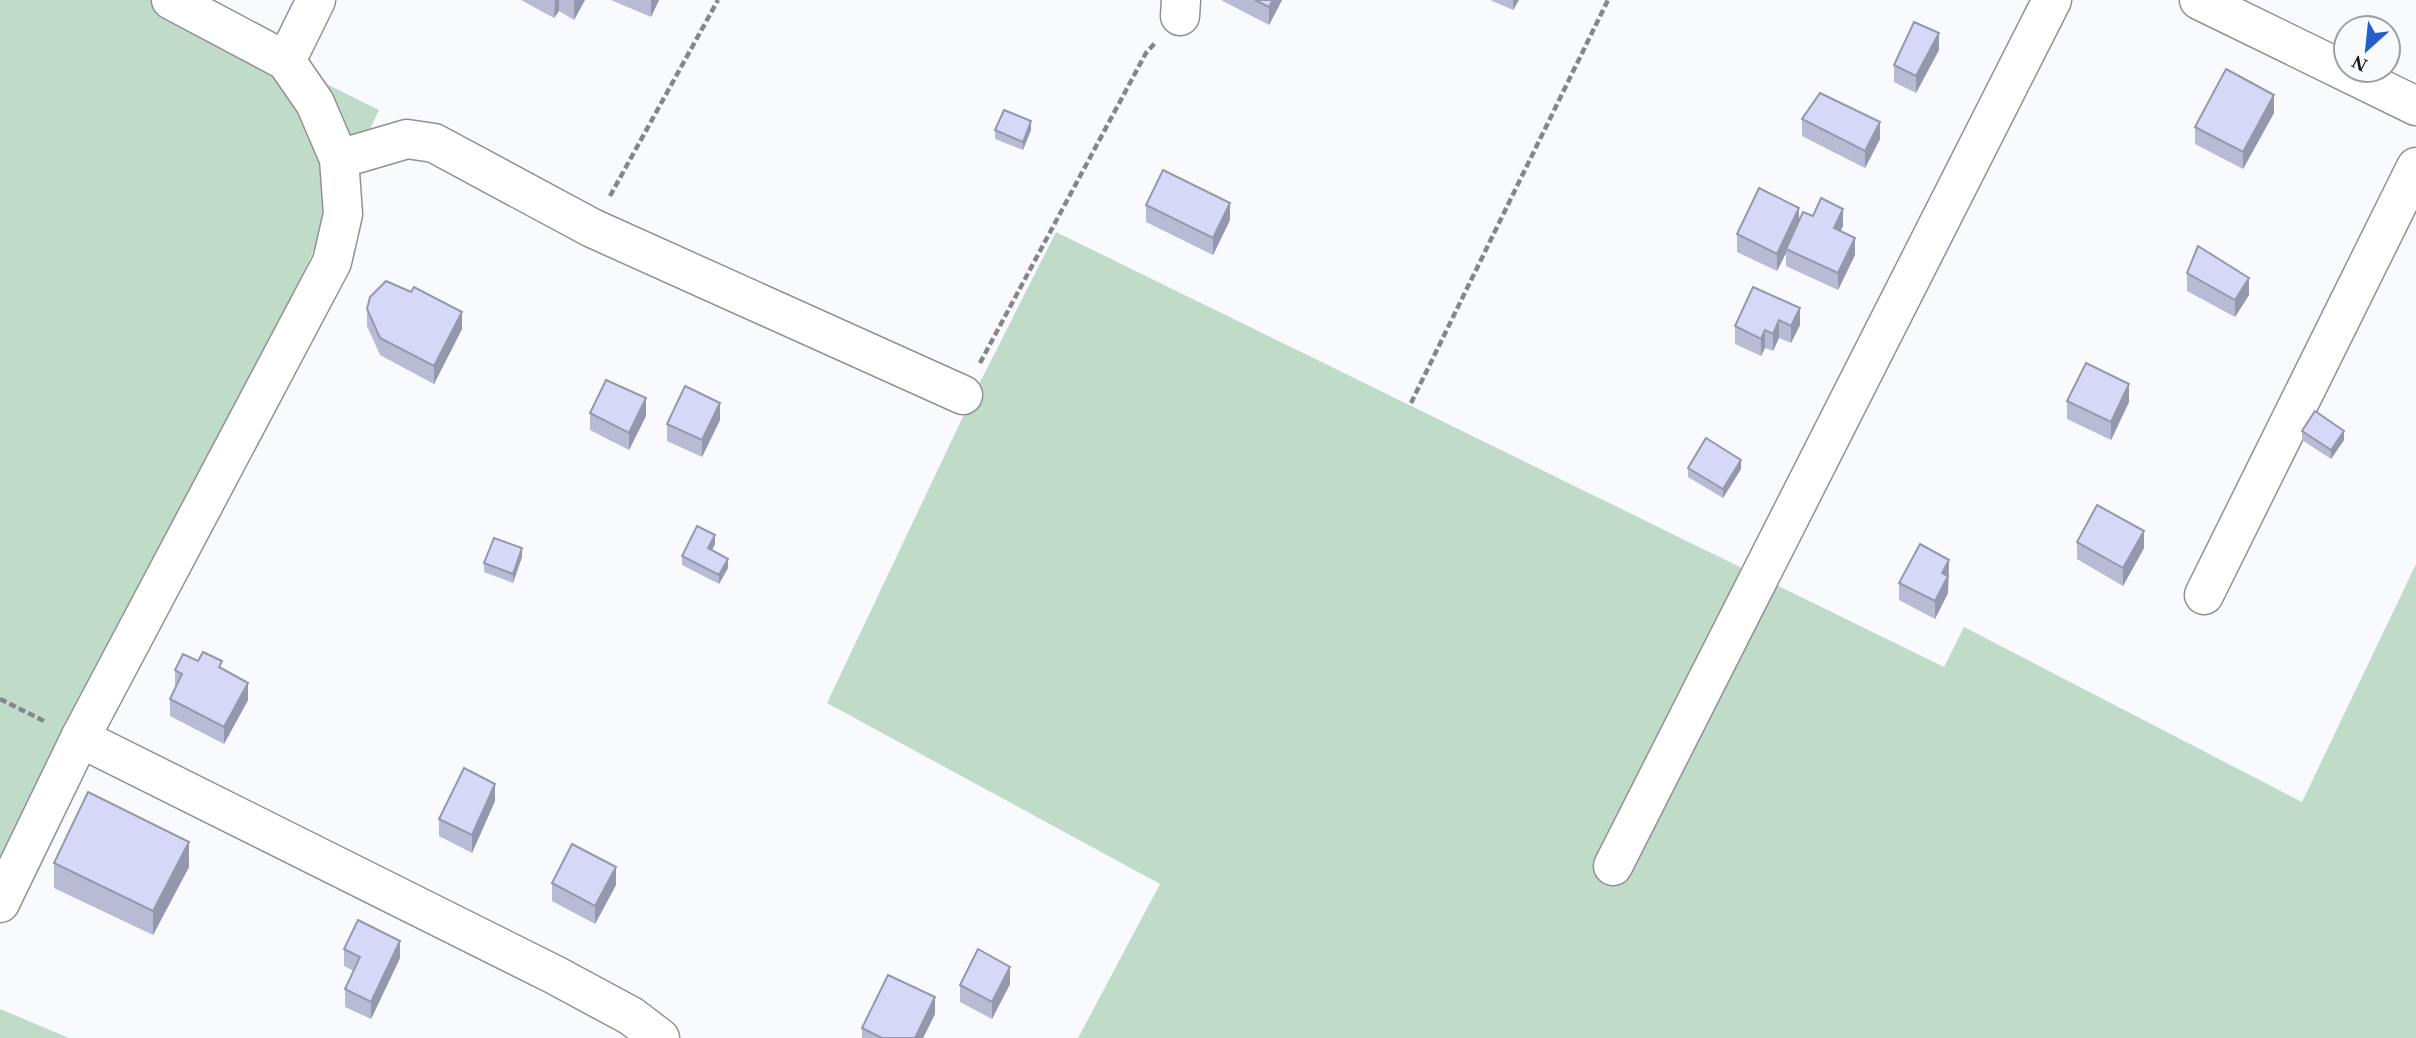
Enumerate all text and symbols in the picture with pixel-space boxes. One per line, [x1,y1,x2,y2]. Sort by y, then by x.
north arrow [2332,14,2402,84]
text: N [2348,51,2370,76]

